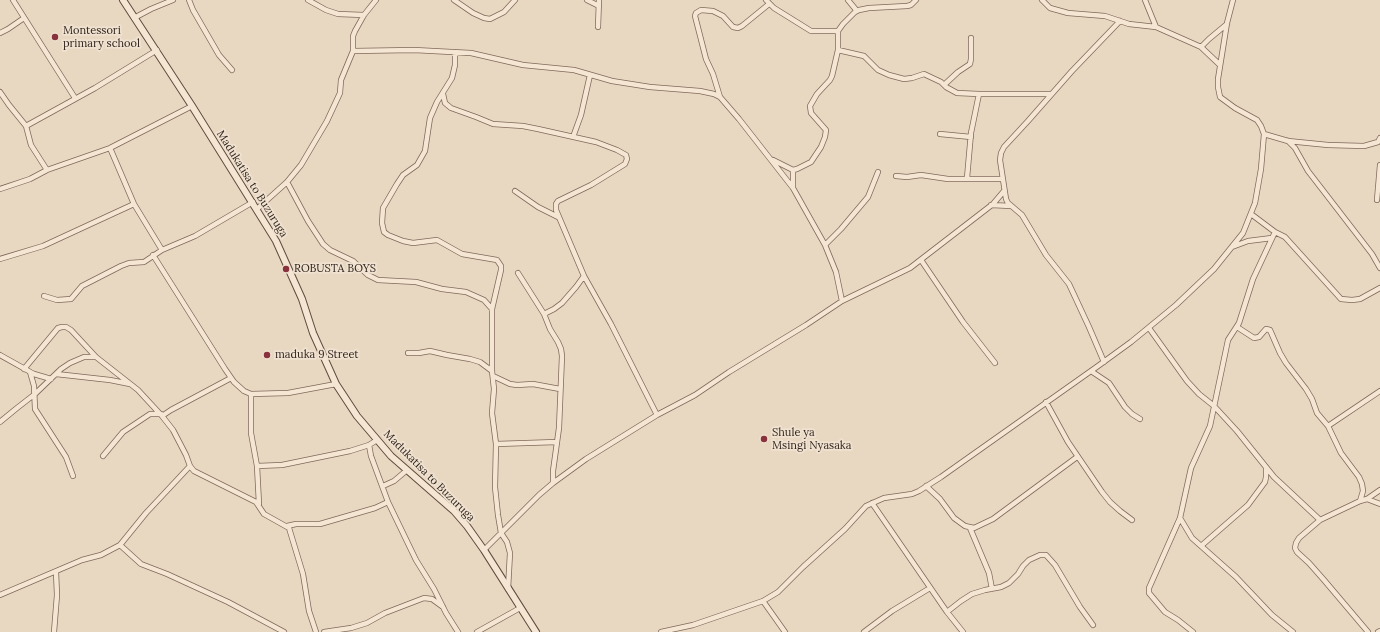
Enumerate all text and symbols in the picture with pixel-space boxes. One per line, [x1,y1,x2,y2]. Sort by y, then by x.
place label: Montessori primary school [63,24,140,50]
marker: Montessori primary school [50,32,60,42]
street label: Madukatisa to Buzuruga [214,128,290,240]
place label: ROBUSTA BOYS [294,262,376,276]
marker: ROBUSTA BOYS [281,264,291,274]
place label: maduka 9 Street [275,348,359,362]
marker: maduka 9 Street [262,350,272,360]
place label: Shule ya Msingi Nyasaka [772,426,851,452]
street label: Madukatisa to Buzuruga [381,428,477,524]
marker: Shule ya Msingi Nyasaka [759,434,769,444]

